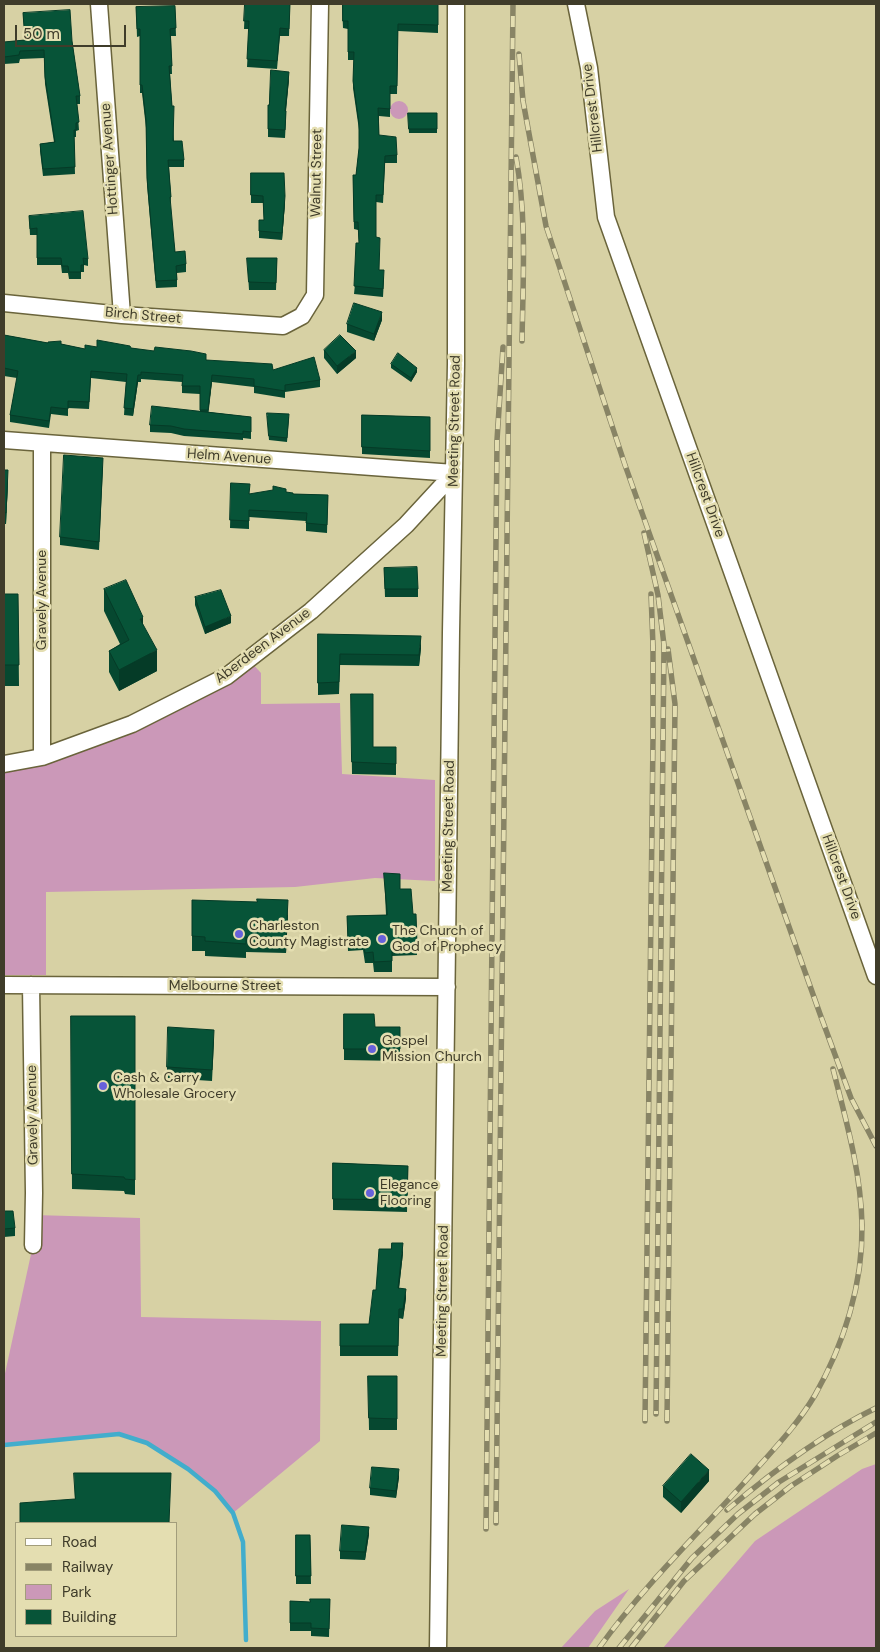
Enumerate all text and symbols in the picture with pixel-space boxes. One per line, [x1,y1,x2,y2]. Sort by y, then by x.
scale bar [18,15,129,47]
text: 50 m [23,24,60,44]
street label: Hillcrest Drive [579,63,607,153]
street label: Hottinger Avenue [98,103,122,215]
street label: Walnut Street [308,129,326,217]
street label: Birch Street [104,304,182,328]
street label: Meeting Street Road [445,355,465,487]
street label: Helm Avenue [186,446,272,468]
street label: Hillcrest Drive [682,450,728,540]
street label: Gravely Avenue [34,550,50,650]
street label: Aberdeen Avenue [212,605,314,687]
street label: Meeting Street Road [439,760,459,892]
street label: Hillcrest Drive [818,832,864,922]
place label: Charleston County Magistrate [249,918,369,950]
place label: The Church of God of Prophecy [392,923,502,956]
marker: Charleston County Magistrate [233,928,245,940]
marker: The Church of God of Prophecy [376,933,388,945]
street label: Melbourne Street [169,978,281,994]
place label: Gospel Mission Church [382,1033,482,1066]
marker: Gospel Mission Church [366,1043,378,1055]
street label: Gravely Avenue [24,1065,42,1165]
place label: Cash & Carry Wholesale Grocery [113,1070,236,1102]
marker: Cash & Carry Wholesale Grocery [97,1080,109,1092]
place label: Elegance Flooring [380,1177,438,1210]
marker: Elegance Flooring [364,1187,376,1199]
street label: Meeting Street Road [433,1225,453,1357]
legend [15,1522,178,1637]
text: Road [62,1532,97,1552]
text: Railway [62,1557,113,1577]
text: Park [62,1582,92,1602]
text: Building [62,1607,117,1627]

